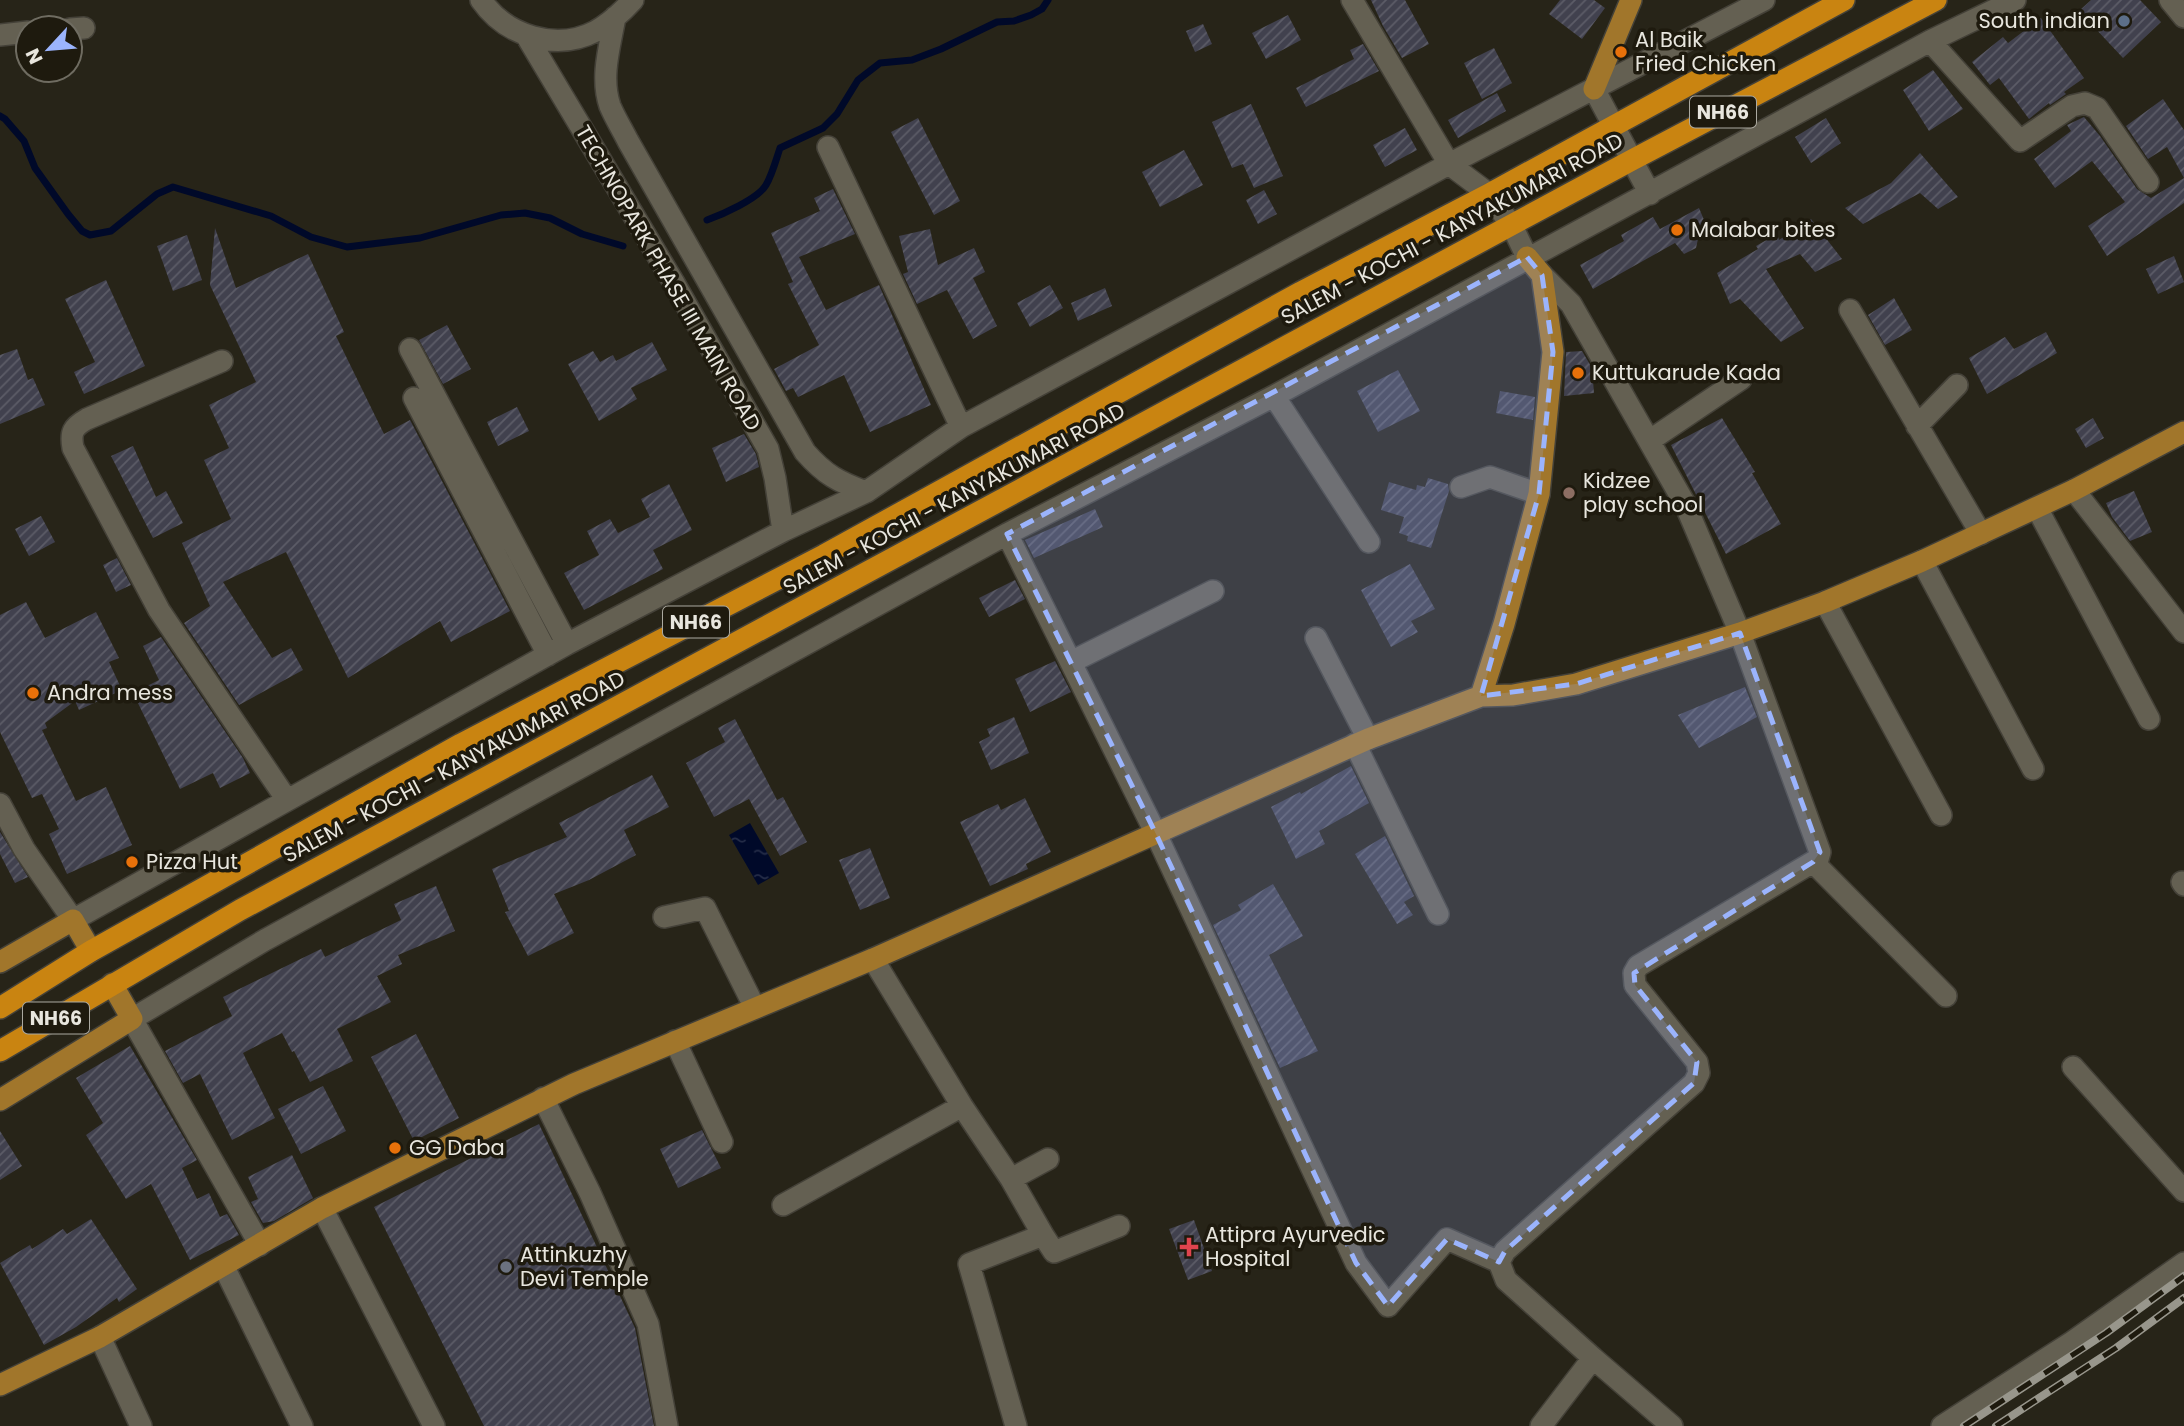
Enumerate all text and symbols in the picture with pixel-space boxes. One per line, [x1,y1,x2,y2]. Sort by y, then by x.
place label: South indian [1978,6,2110,35]
marker: South indian [2116,13,2132,29]
north arrow [14,14,84,84]
place label: Al Baik Fried Chicken [1635,25,1776,78]
text: N [19,44,49,69]
marker: Al Baik Fried Chicken [1613,44,1629,60]
road number: NH66 [1690,96,1756,128]
street label: TECHNOPARK PHASE III MAIN ROAD [569,120,768,436]
street label: SALEM - KOCHI - KANYAKUMARI ROAD [1276,126,1628,331]
place label: Malabar bites [1691,215,1835,244]
marker: Malabar bites [1669,222,1685,238]
place label: Kuttukarude Kada [1592,358,1781,387]
marker: Kuttukarude Kada [1570,365,1586,381]
street label: SALEM - KOCHI - KANYAKUMARI ROAD [778,396,1130,601]
place label: Kidzee play school [1583,466,1703,519]
marker: Kidzee play school [1561,485,1577,501]
road number: NH66 [663,607,729,638]
street label: SALEM - KOCHI - KANYAKUMARI ROAD [278,664,630,869]
place label: Andra mess [47,678,173,707]
marker: Andra mess [25,685,41,701]
place label: Pizza Hut [146,847,238,876]
marker: Pizza Hut [124,854,140,870]
road number: NH66 [23,1002,89,1034]
place label: GG Daba [409,1133,505,1162]
marker: GG Daba [387,1140,403,1156]
place label: Attipra Ayurvedic Hospital [1205,1220,1386,1273]
marker: Attipra Ayurvedic Hospital [1179,1237,1199,1257]
place label: Attinkuzhy Devi Temple [520,1240,649,1293]
marker: Attinkuzhy Devi Temple [498,1259,514,1275]

